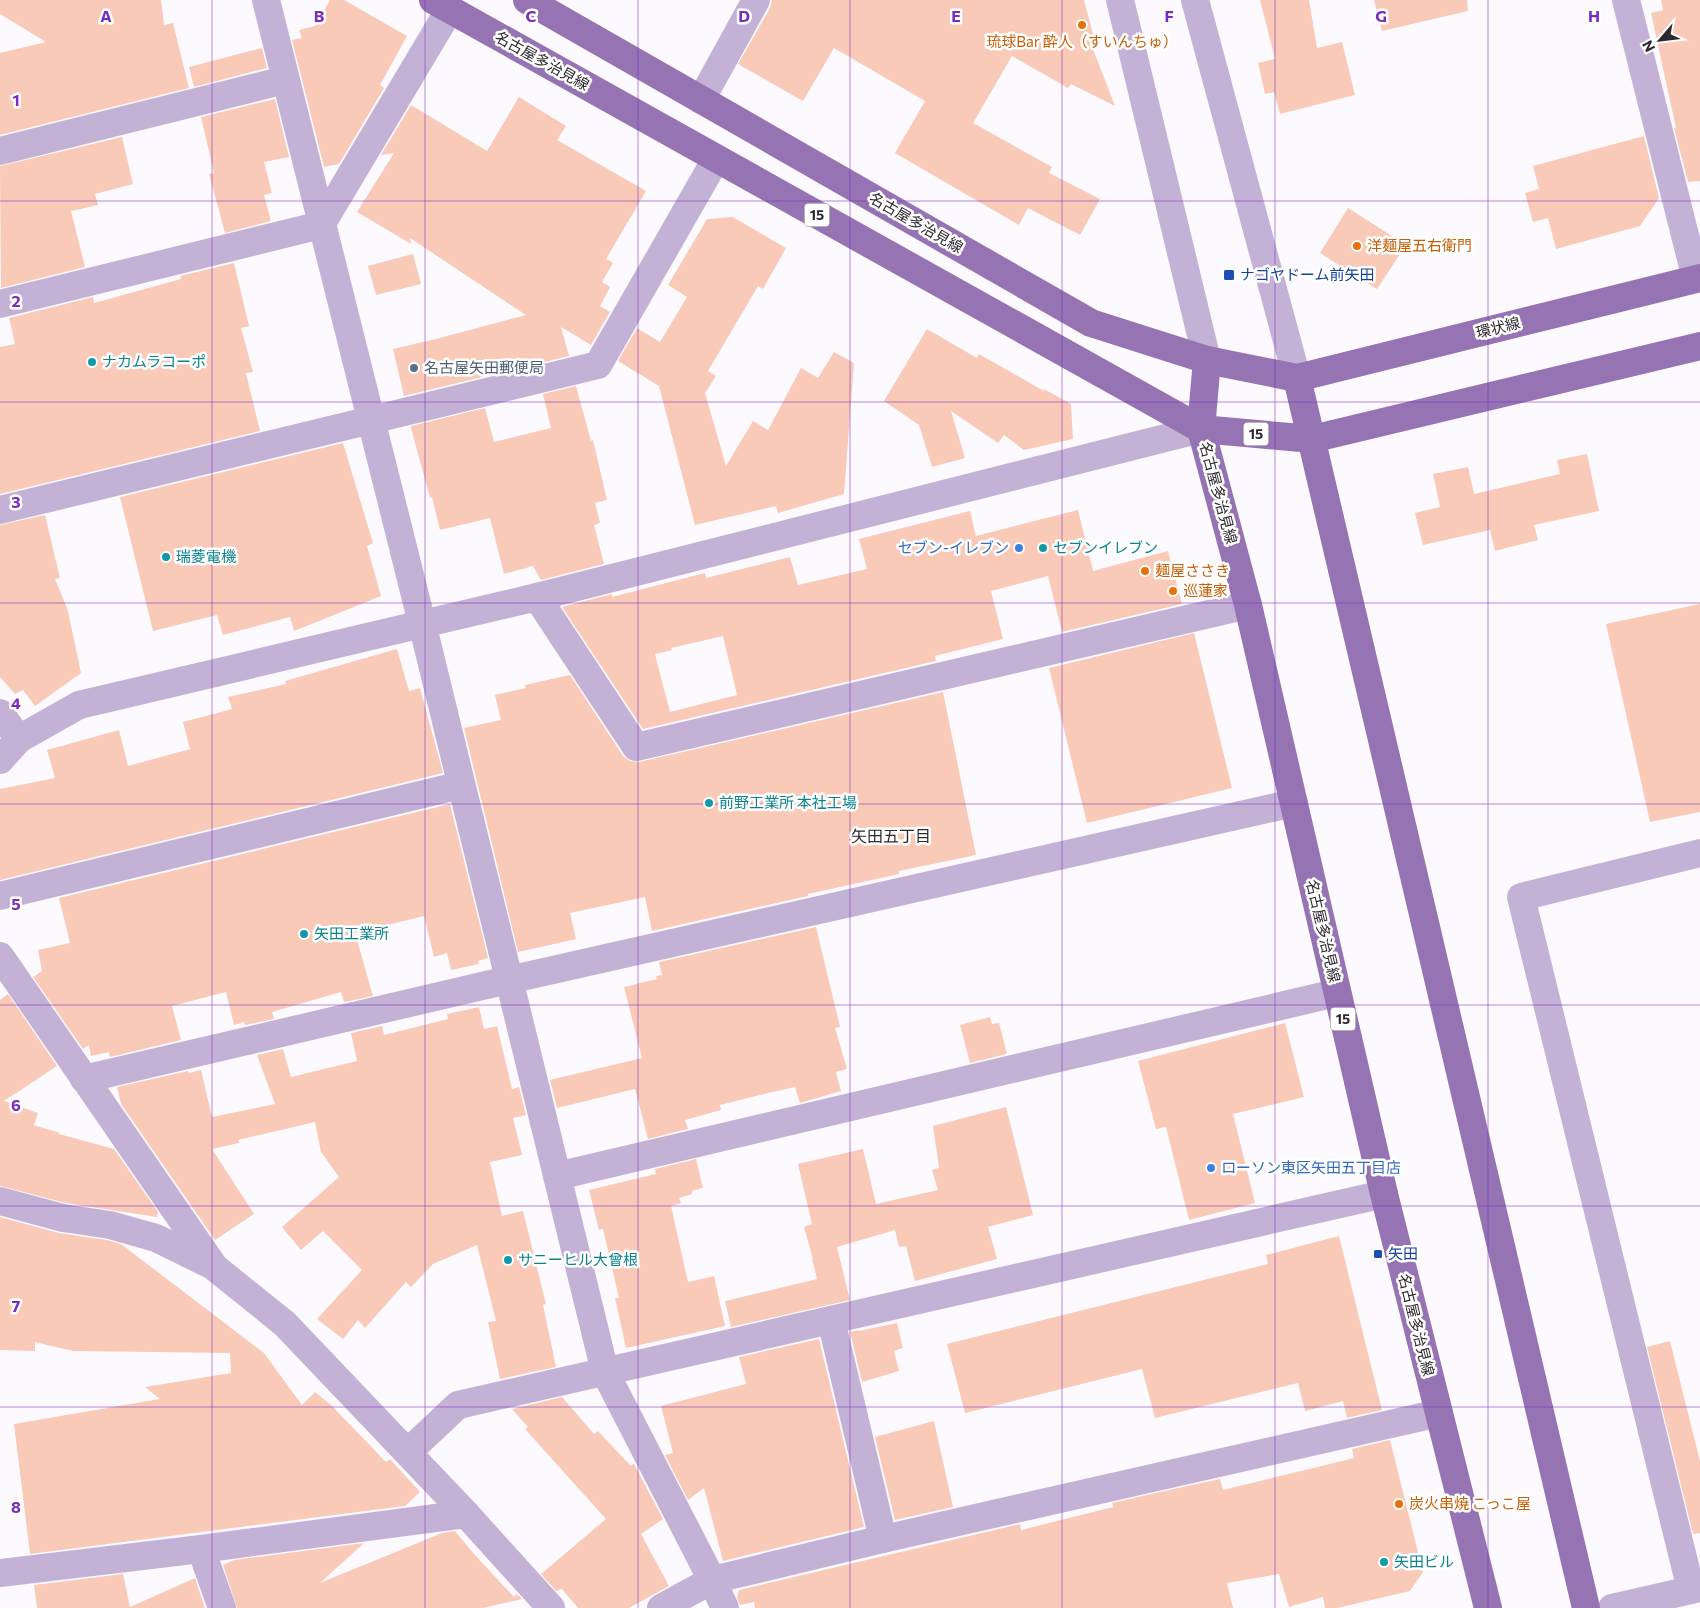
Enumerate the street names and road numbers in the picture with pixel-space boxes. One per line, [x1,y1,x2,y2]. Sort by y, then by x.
street label: 名古屋多治見線 [492,27,593,93]
street label: 名古屋多治見線 [867,188,966,256]
road number: 15 [804,204,830,226]
street label: 環状線 [1474,313,1522,341]
road number: 15 [1244,422,1268,446]
street label: 名古屋多治見線 [1197,440,1241,546]
street label: 名古屋多治見線 [1303,878,1345,984]
road number: 15 [1330,1008,1356,1030]
street label: 名古屋多治見線 [1396,1272,1438,1378]

